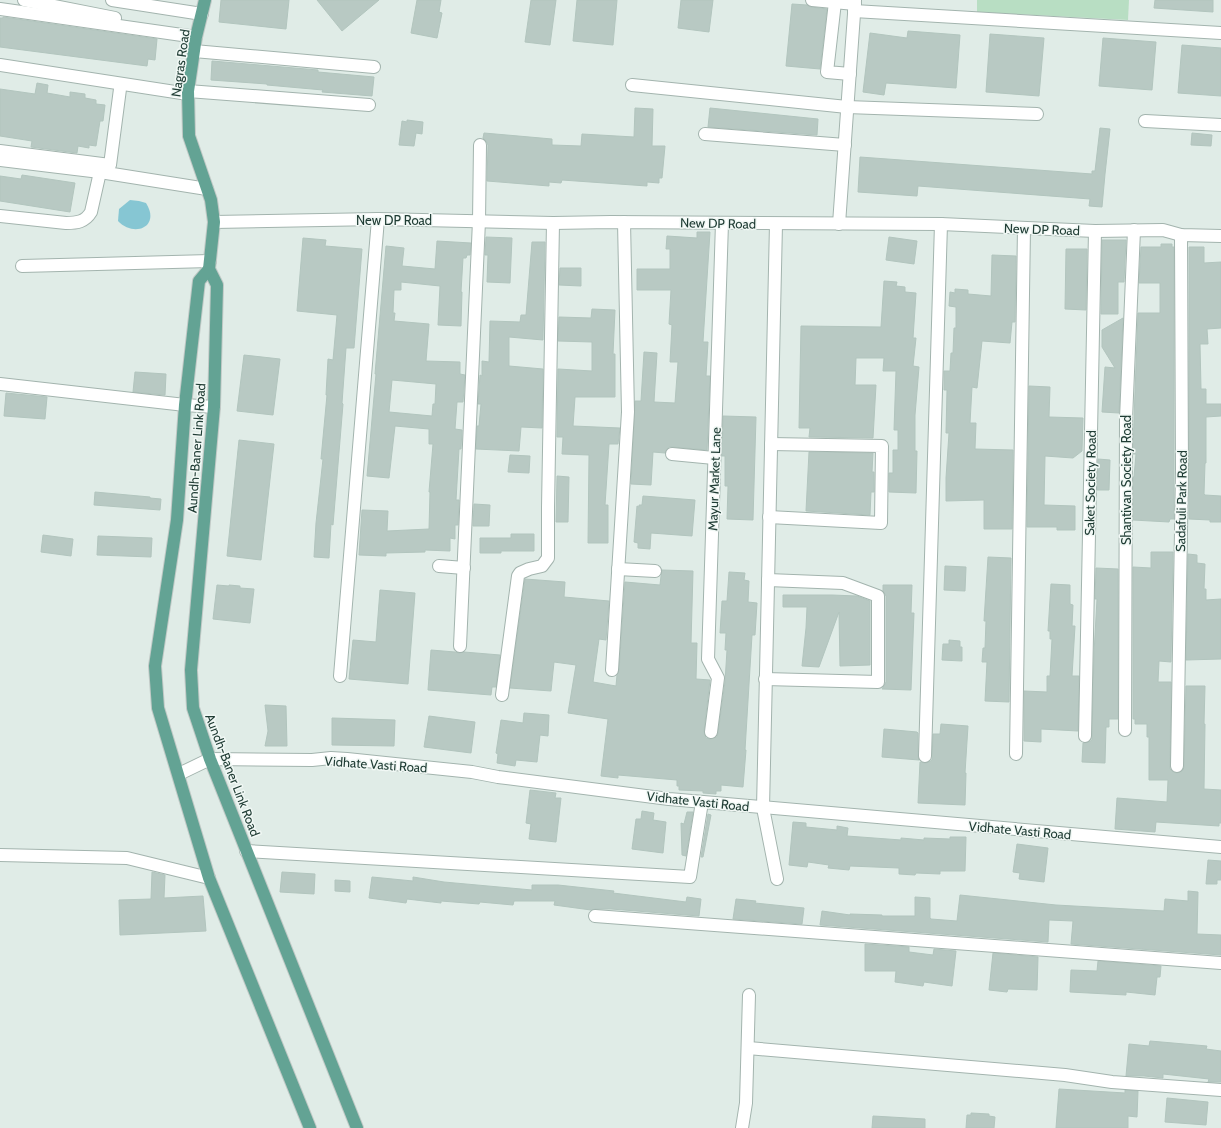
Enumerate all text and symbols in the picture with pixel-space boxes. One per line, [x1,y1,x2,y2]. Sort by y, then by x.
street label: Nagras Road [167,28,193,98]
street label: New DP Road [356,212,432,228]
street label: New DP Road [680,214,756,232]
street label: New DP Road [1004,220,1080,238]
street label: Aundh-Baner Link Road [183,383,209,513]
street label: Shantivan Society Road [1118,415,1134,545]
street label: Mayur Market Lane [704,426,724,531]
street label: Saket Society Road [1081,430,1099,536]
street label: Sadafuli Park Road [1172,450,1190,552]
street label: Aundh-Baner Link Road [202,711,264,839]
street label: Vidhate Vasti Road [324,752,428,776]
street label: Vidhate Vasti Road [646,788,750,814]
street label: Vidhate Vasti Road [968,818,1072,842]

